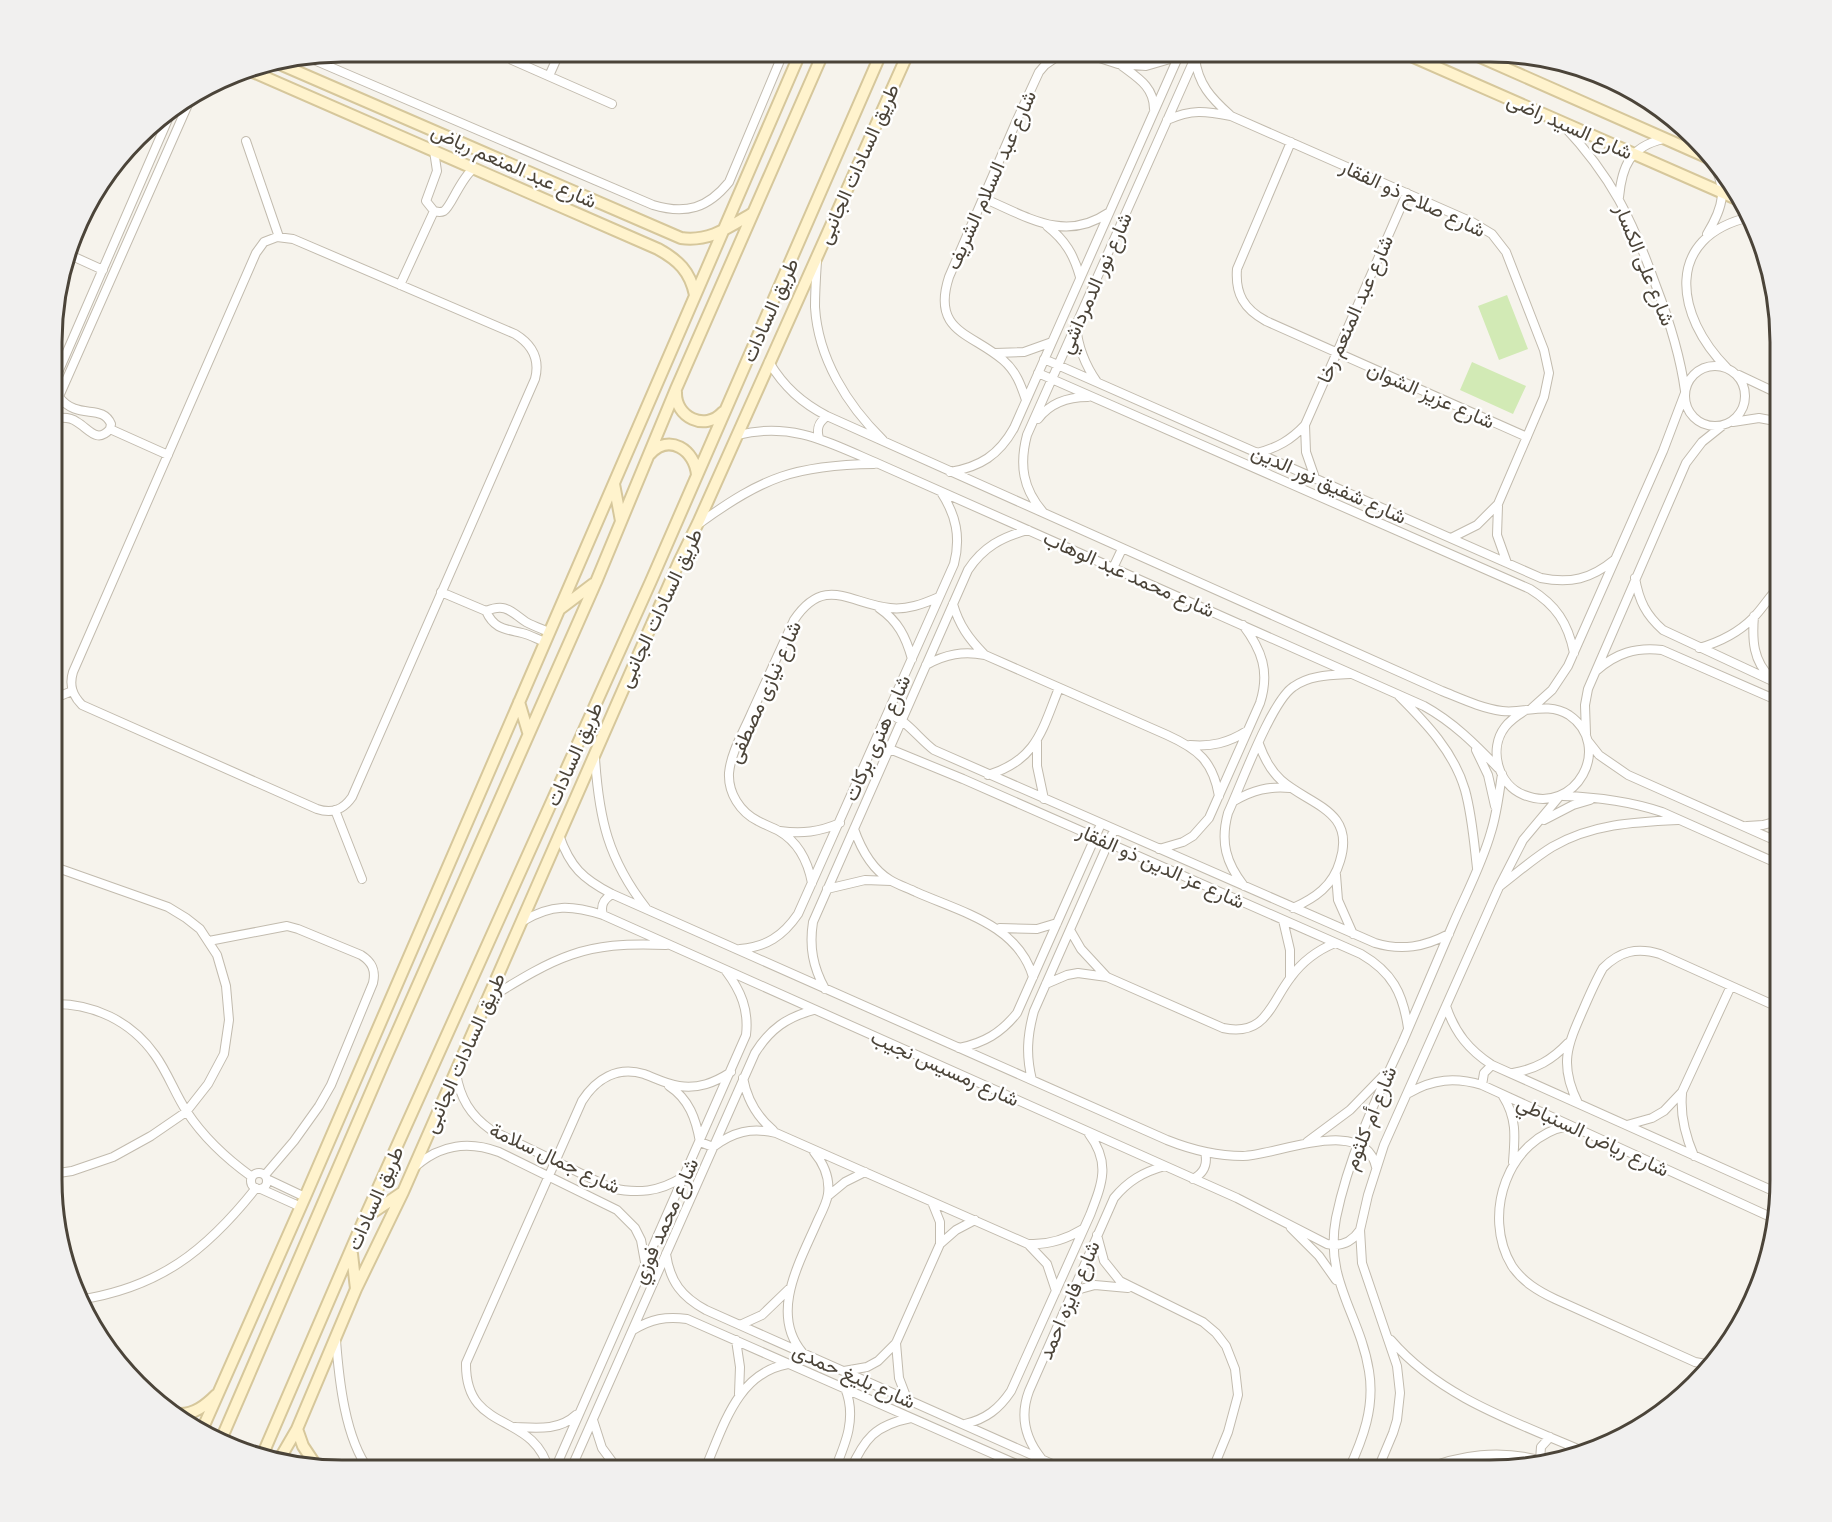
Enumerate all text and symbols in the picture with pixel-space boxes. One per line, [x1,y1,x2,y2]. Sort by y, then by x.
street label: طريق السادات الجانبى [813,81,905,248]
street label: شارع عبد السلام الشريف [942,87,1043,274]
street label: شارع السيد راضى [1503,89,1636,166]
street label: شارع عبد المنعم رياض [427,120,600,215]
street label: شارع صلاح ذو الفقار [1335,154,1489,244]
street label: شارع على الكسار [1607,200,1679,330]
street label: شارع نور الدمرداشي [1054,209,1141,359]
street label: شارع عبد المنعم رخا [1313,232,1400,387]
street label: طريق السادات [737,255,805,366]
street label: شارع عزيز الشوان [1363,357,1498,436]
street label: شارع شفيق نور الدين [1247,440,1410,531]
street label: طريق السادات الجانبى [614,525,708,692]
street label: شارع محمد عبد الوهاب [1039,526,1218,624]
street label: شارع نيازى مصطفى [723,618,808,768]
street label: شارع هنرى بركات [839,672,917,806]
street label: طريق السادات [541,699,609,810]
street label: شارع عز الدين ذو الفقار [1072,819,1248,916]
street label: طريق السادات الجانبى [419,970,511,1137]
street label: شارع رمسيس نجيب [866,1025,1022,1113]
street label: شارع أم كلثوم [1339,1063,1403,1174]
street label: شارع رياض السنباطي [1511,1091,1673,1186]
street label: شارع جمال سلامة [485,1118,624,1201]
street label: طريق السادات [342,1143,410,1254]
street label: شارع محمد فوزي [627,1155,708,1290]
street label: شارع فايزه احمد [1034,1237,1107,1364]
street label: شارع بليغ حمدى [788,1339,919,1416]

